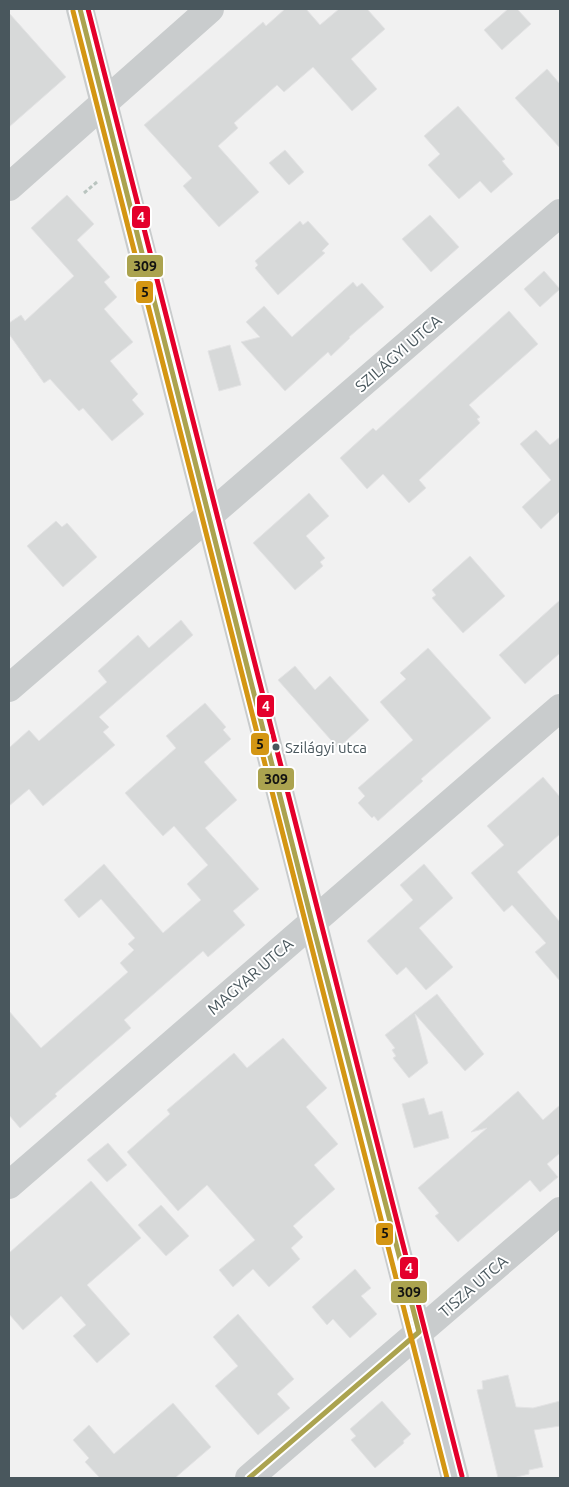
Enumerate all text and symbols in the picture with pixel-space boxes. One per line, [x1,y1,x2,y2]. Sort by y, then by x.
line badge: 4 [131,205,151,229]
text: 4 [137,209,145,225]
line badge: 309 [126,254,164,278]
text: 309 [133,258,157,274]
line badge: 5 [135,280,154,304]
text: 5 [141,284,149,300]
street label: SZILÁGYI UTCA [350,309,445,395]
line badge: 4 [256,694,275,718]
text: 4 [262,698,270,714]
line badge: 5 [250,732,270,756]
text: 5 [256,736,264,752]
place label: Szilágyi utca [285,739,367,756]
marker: Szilágyi utca [271,742,281,752]
line badge: 309 [257,767,295,791]
text: 309 [264,771,288,787]
street label: MAGYAR UTCA [204,934,297,1018]
line badge: 5 [375,1222,394,1246]
text: 5 [381,1225,389,1241]
street label: TISZA UTCA [435,1251,511,1321]
line badge: 4 [399,1256,419,1280]
text: 4 [405,1260,413,1276]
line badge: 309 [390,1280,428,1304]
text: 309 [397,1284,421,1300]

